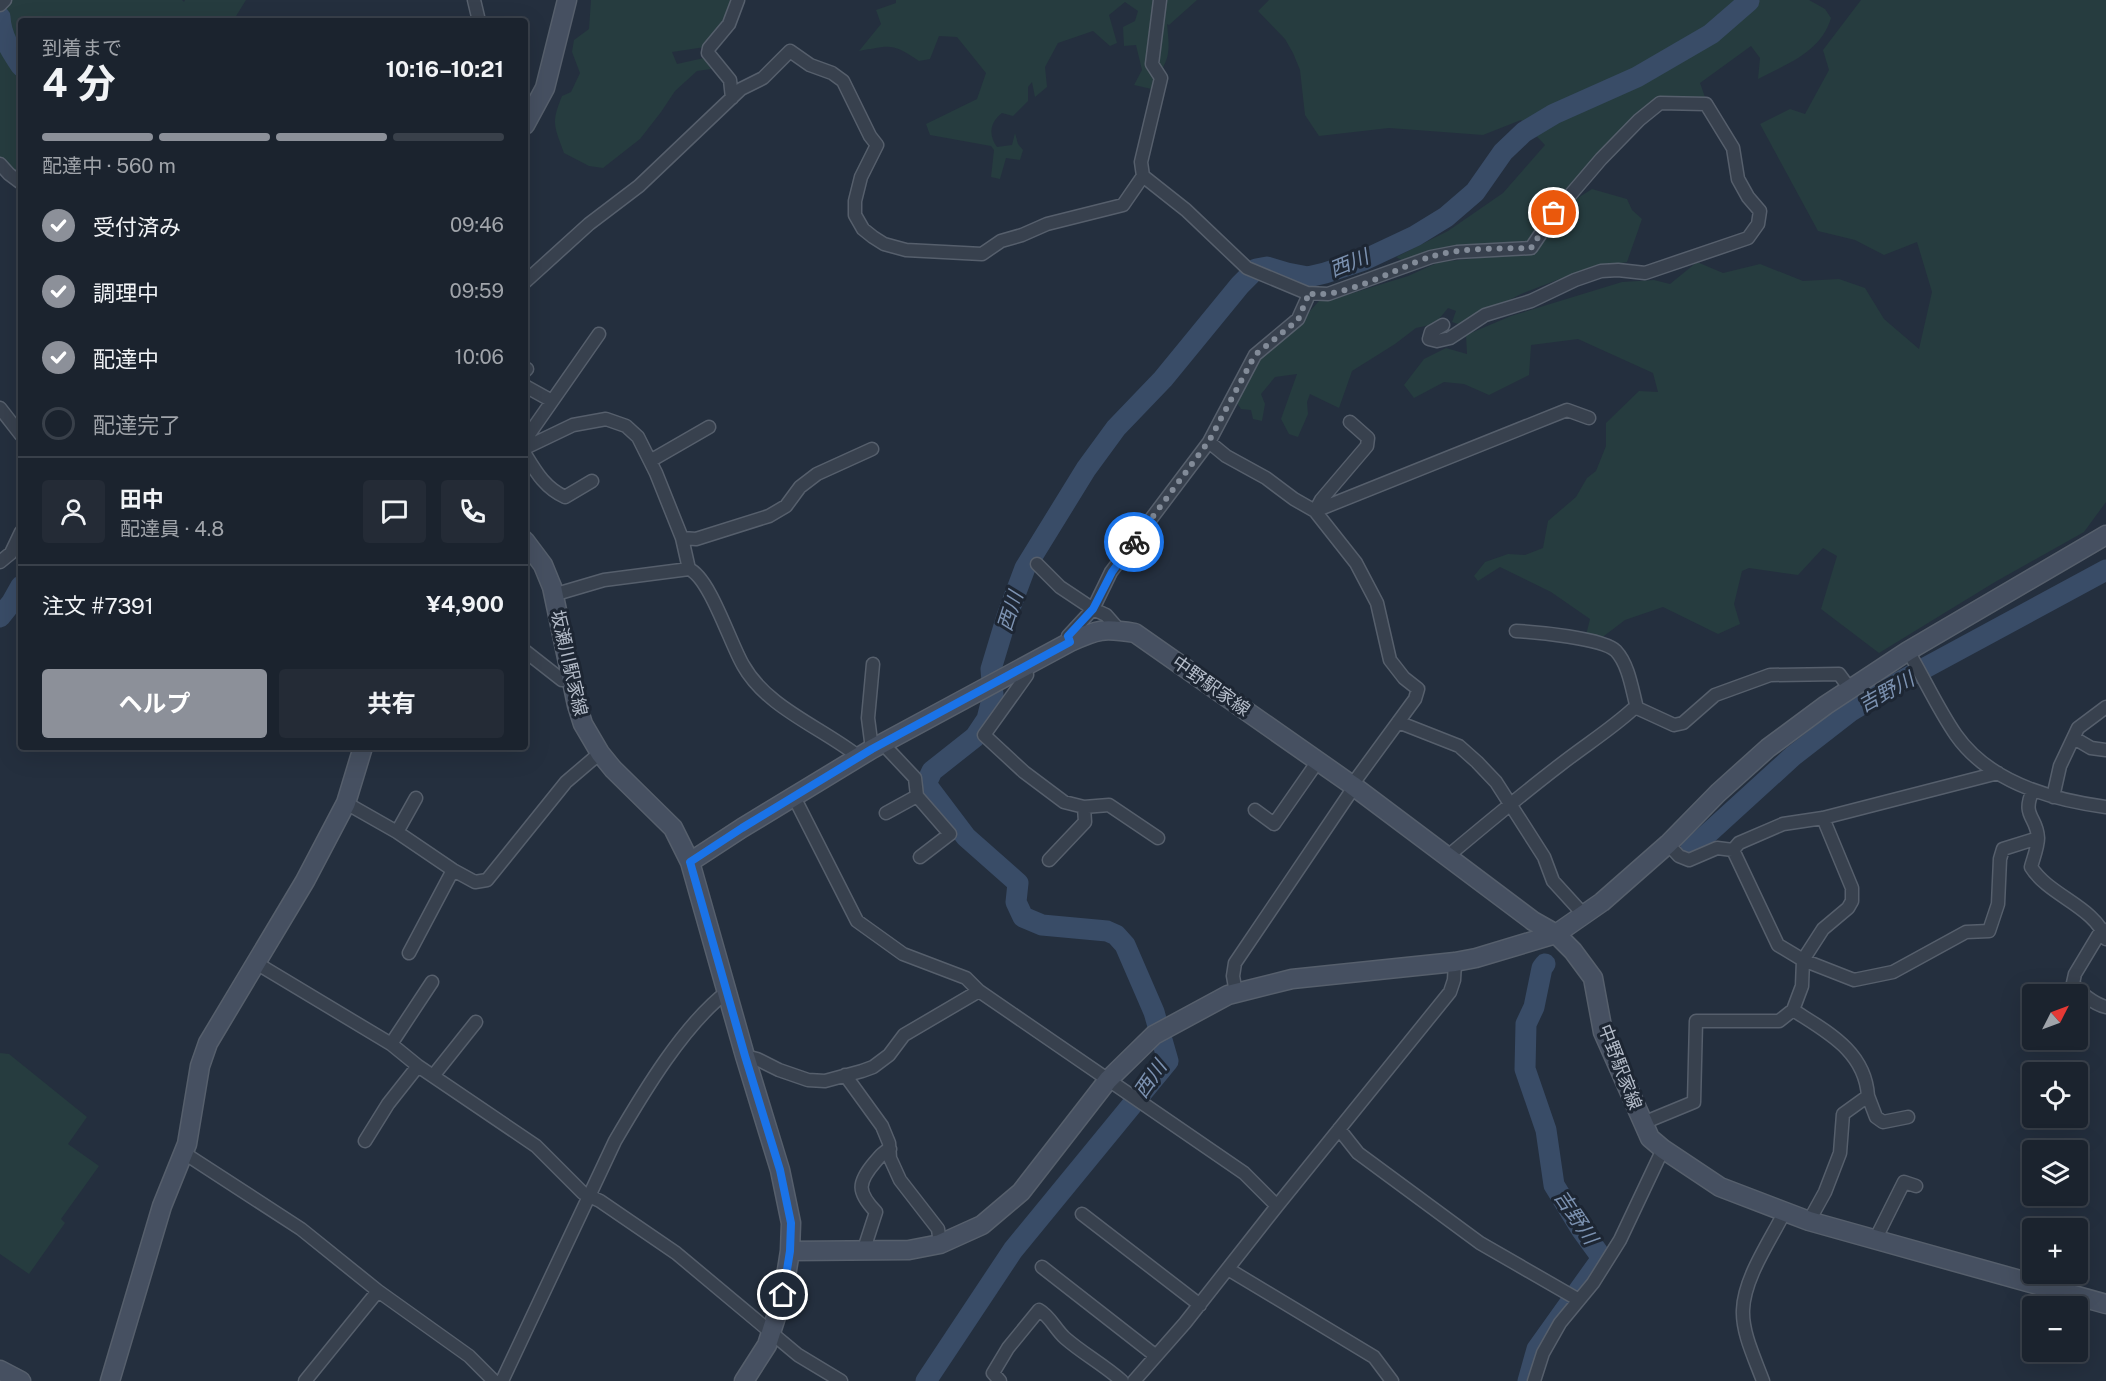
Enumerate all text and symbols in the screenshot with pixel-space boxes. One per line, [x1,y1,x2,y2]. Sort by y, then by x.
text: 到着まで [42,36,122,60]
text: 10:16–10:21 [386,56,504,82]
text: 4 分 [42,60,115,106]
text: 配達中 · 560 m [42,154,176,178]
pin [1528,187,1579,238]
icon: bag [1537,196,1570,229]
icon: check [42,209,75,242]
text: 09:46 [450,213,504,237]
text: 受付済み [93,214,181,240]
water label: 西川 [1326,244,1374,282]
icon: check [42,275,75,308]
text: 09:59 [450,279,504,303]
text: 調理中 [93,280,159,306]
icon: check [42,341,75,374]
text: 10:06 [455,345,504,369]
text: 配達中 [93,346,159,372]
text: 配達完了 [93,412,181,438]
button: person [42,480,105,543]
button: chat [363,480,426,543]
button: phone [441,480,504,543]
text: 田中 [120,486,164,512]
courier [1104,512,1164,572]
text: 配達員 · 4.8 [120,517,224,541]
icon: bike [1118,526,1151,559]
water label: 西川 [992,586,1028,634]
text: ¥4,900 [426,591,504,617]
text: 注文 #7391 [42,593,154,619]
street label: 坂瀬川駅家線 [547,608,592,718]
street label: 中野駅家線 [1168,651,1254,720]
water label: 吉野川 [1854,666,1920,717]
button: ヘルプ [42,669,267,738]
button: 共有 [279,669,504,738]
north arrow [2022,984,2088,1050]
map controls [2022,984,2088,1362]
street label: 中野駅家線 [1595,1021,1646,1113]
water label: 西川 [1129,1054,1172,1102]
button: locate [2022,1062,2088,1128]
button: layers [2022,1140,2088,1206]
water label: 吉野川 [1549,1185,1604,1250]
button: + [2022,1218,2088,1284]
pin [757,1269,808,1320]
icon: home [766,1278,799,1311]
button: − [2022,1296,2088,1362]

